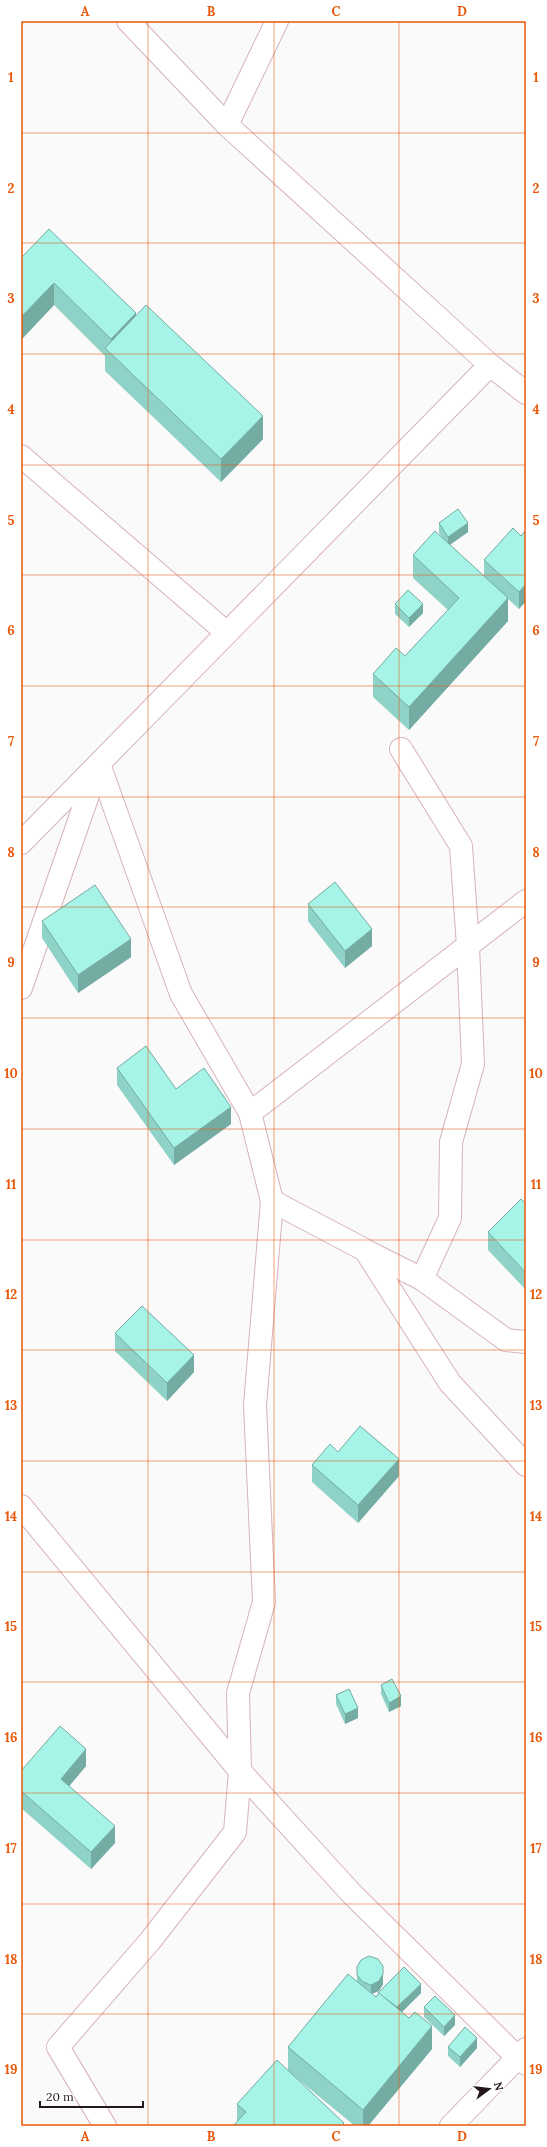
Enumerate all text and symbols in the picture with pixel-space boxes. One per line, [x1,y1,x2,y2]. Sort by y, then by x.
text: A [81,3,90,20]
text: B [207,3,216,20]
text: C [332,3,341,20]
text: D [457,3,467,20]
text: 1 [8,69,14,86]
text: 1 [533,69,539,86]
text: 2 [8,180,15,197]
text: 2 [533,180,540,197]
text: 3 [7,290,15,307]
text: 3 [532,290,540,307]
text: 4 [7,401,15,418]
text: 4 [532,401,540,418]
text: 5 [7,512,15,529]
text: 5 [532,512,540,529]
text: 6 [7,622,15,639]
text: 6 [532,622,540,639]
text: 7 [8,733,14,750]
text: 7 [533,733,539,750]
text: 8 [7,844,15,861]
text: 8 [532,844,540,861]
text: 9 [7,954,15,971]
text: 9 [532,954,540,971]
text: 10 [4,1065,18,1082]
text: 10 [529,1065,543,1082]
text: 11 [6,1176,16,1193]
text: 11 [531,1176,541,1193]
text: 12 [5,1286,17,1303]
text: 12 [530,1286,542,1303]
text: 13 [5,1397,17,1414]
text: 13 [530,1397,542,1414]
text: 14 [5,1508,17,1525]
text: 14 [530,1508,542,1525]
text: 15 [5,1618,17,1635]
text: 15 [530,1618,542,1635]
text: 16 [5,1729,17,1746]
text: 16 [530,1729,542,1746]
text: 17 [5,1840,17,1857]
text: 17 [530,1840,542,1857]
text: 18 [5,1951,17,1968]
text: 18 [530,1951,542,1968]
text: 19 [5,2061,17,2078]
text: 19 [530,2061,542,2078]
north arrow [469,2069,509,2109]
text: N [491,2080,507,2093]
scale bar [40,2083,143,2109]
text: 20 m [46,2089,74,2104]
text: A [81,2128,90,2145]
text: B [207,2128,216,2145]
text: C [332,2128,341,2145]
text: D [457,2128,467,2145]

